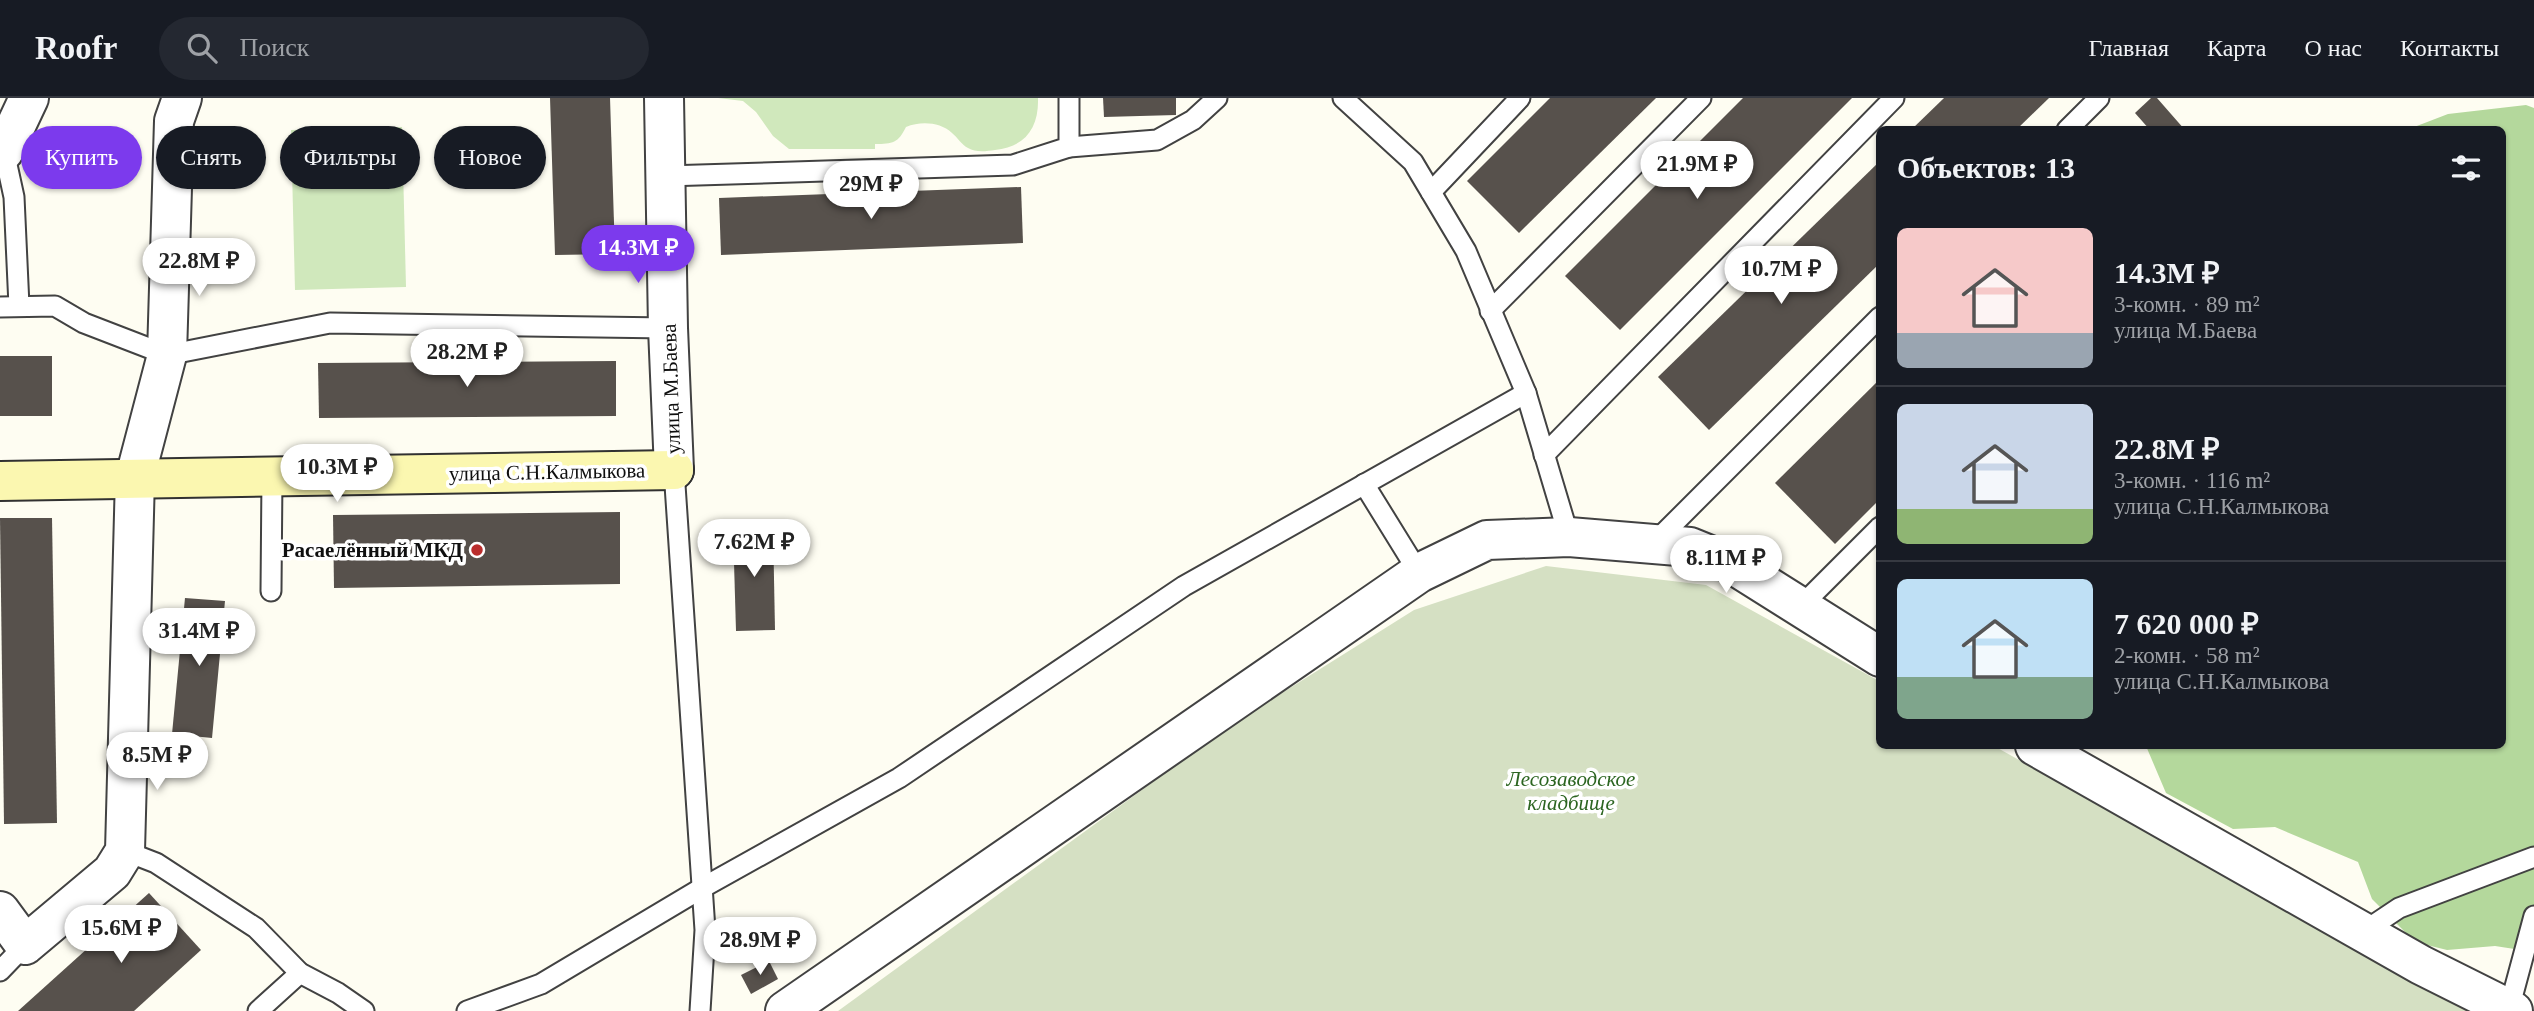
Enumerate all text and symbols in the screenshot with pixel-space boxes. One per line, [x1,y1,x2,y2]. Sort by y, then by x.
search box [159,17,649,80]
icon: search [183,29,221,67]
text: Roofr [35,30,117,66]
text: Поиск [239,33,309,62]
text: Главная [2088,35,2169,61]
text: Карта [2207,35,2266,61]
text: О нас [2304,35,2362,61]
text: Контакты [2400,35,2499,61]
chip: Купить [21,126,142,189]
chip: Снять [156,126,266,189]
chip: Фильтры [280,126,420,189]
chip: Новое [434,126,546,189]
pin: 21.9M ₽ [1632,141,1762,201]
icon: filters [2447,149,2485,187]
text: 21.9M ₽ [1656,151,1738,176]
text: Объектов: 13 [1897,151,2075,184]
pin: 29M ₽ [822,162,920,221]
text: 29M ₽ [839,171,903,196]
pin: 14.3M ₽ [573,226,703,285]
text: 14.3M ₽ [597,235,679,260]
pin: 22.8M ₽ [134,238,264,298]
pin: 10.7M ₽ [1716,246,1846,306]
text: 22.8M ₽ [158,248,240,273]
text: 10.7M ₽ [1740,256,1822,281]
icon: home [1953,256,2037,340]
text: 14.3M ₽ [2114,256,2220,289]
text: 3-комн. · 89 m² [2114,292,2260,317]
text: улица М.Баева [2114,318,2257,343]
street label: улица М.Баева [657,323,685,455]
pin: 28.2M ₽ [402,330,532,389]
text: 28.2M ₽ [426,339,508,364]
icon: home [1953,432,2037,516]
text: 22.8M ₽ [2114,432,2220,465]
pin: 10.3M ₽ [272,444,402,504]
text: 10.3M ₽ [296,454,378,479]
street label: улица С.Н.Калмыкова [449,458,646,486]
text: 3-комн. · 116 m² [2114,468,2270,493]
text: улица С.Н.Калмыкова [2114,494,2329,519]
pin: 7.62M ₽ [689,519,819,579]
text: 7.62M ₽ [713,529,795,554]
pin: 8.11M ₽ [1661,536,1791,595]
place label: Расаелённый МКД [282,538,464,562]
marker: Расаелённый МКД [469,542,485,558]
text: 8.11M ₽ [1686,545,1766,570]
icon: home [1953,607,2037,691]
text: 7 620 000 ₽ [2114,607,2259,640]
pin: 31.4M ₽ [134,608,264,668]
text: 31.4M ₽ [158,618,240,643]
text: 2-комн. · 58 m² [2114,643,2260,668]
text: улица С.Н.Калмыкова [2114,669,2329,694]
pin: 8.5M ₽ [100,732,214,792]
text: 8.5M ₽ [122,742,192,767]
park label: Лесозаводское кладбище [1506,767,1635,815]
pin: 15.6M ₽ [56,906,186,965]
text: 15.6M ₽ [80,915,162,940]
pin: 28.9M ₽ [695,918,825,977]
text: 28.9M ₽ [719,927,801,952]

